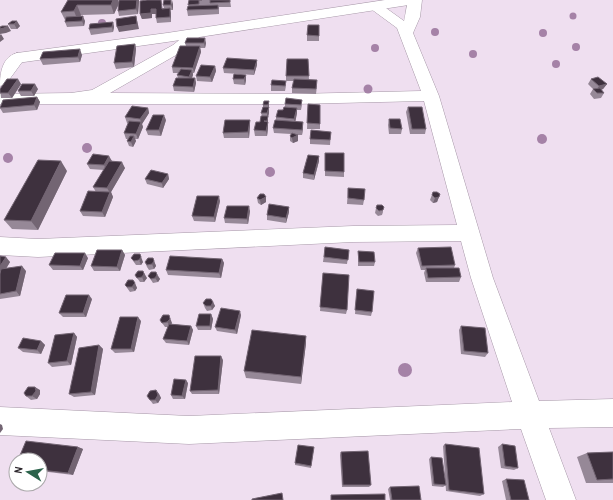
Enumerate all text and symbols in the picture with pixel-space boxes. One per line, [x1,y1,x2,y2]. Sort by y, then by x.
north arrow [8,452,48,492]
text: N [11,466,26,475]

